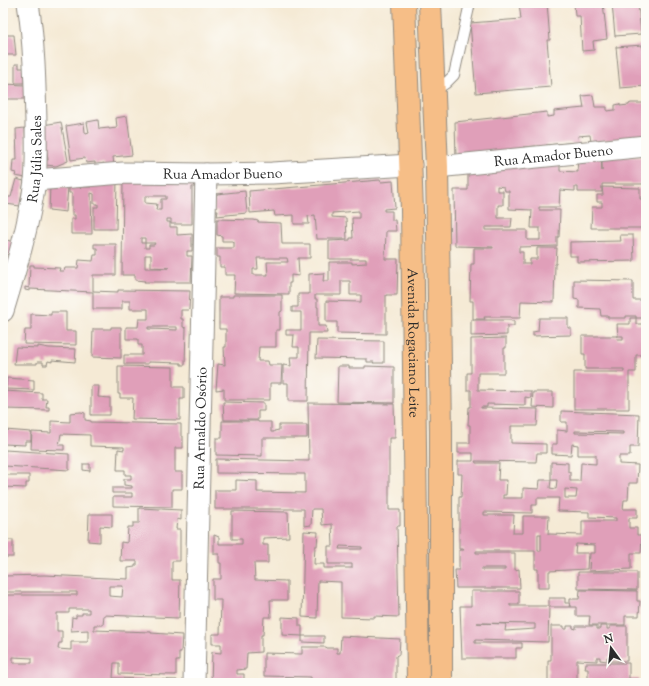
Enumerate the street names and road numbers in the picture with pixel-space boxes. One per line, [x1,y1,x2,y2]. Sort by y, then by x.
street label: Rua Júlia Sales [24,115,48,204]
street label: Rua Amador Bueno [493,141,614,173]
street label: Rua Amador Bueno [163,164,283,186]
street label: Avenida Rogaciano Leite [401,268,423,418]
street label: Rua Arnaldo Osório [191,366,213,490]

